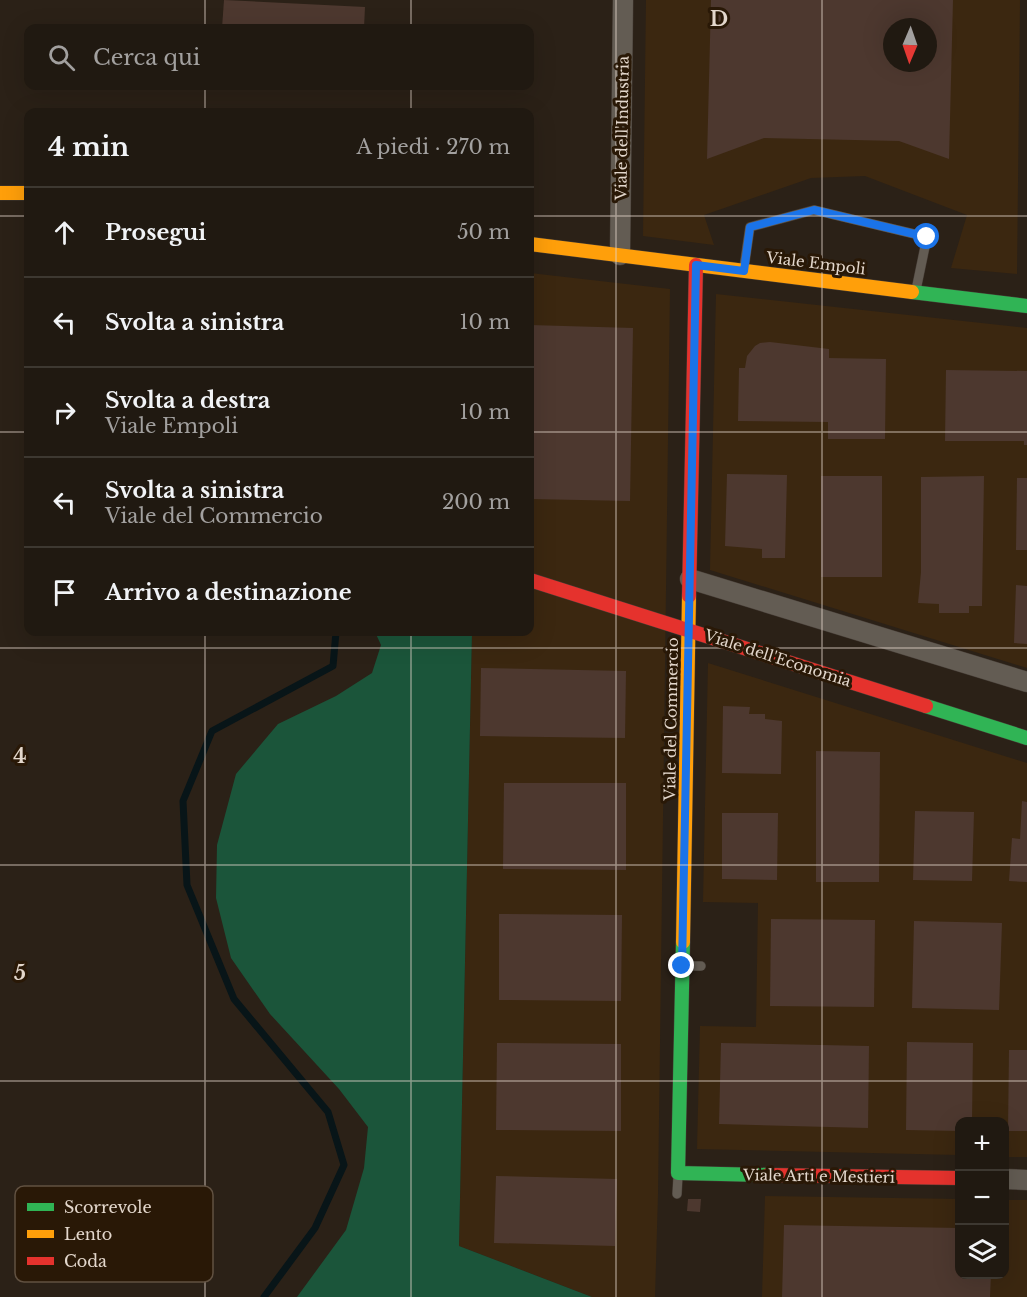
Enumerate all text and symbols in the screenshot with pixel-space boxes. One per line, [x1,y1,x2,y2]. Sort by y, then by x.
text: D [710,7,728,31]
north arrow [883,18,937,72]
search box [24,24,534,90]
icon: search [45,41,78,74]
text: Cerca qui [93,44,200,71]
street label: Viale dell'Industria [611,55,633,201]
text: 4 min [48,131,129,163]
text: A piedi · 270 m [356,135,510,159]
icon: ahead [48,216,81,249]
text: Prosegui [105,219,206,246]
text: 50 m [457,220,510,244]
route start [913,223,939,249]
street label: Viale Empoli [764,247,867,279]
icon: left [48,306,81,339]
text: Svolta a sinistra [105,309,284,336]
text: 10 m [460,310,510,334]
text: Svolta a destra [105,387,270,414]
icon: right [48,396,81,429]
text: 10 m [460,400,510,424]
text: Viale Empoli [105,414,238,438]
text: Svolta a sinistra [105,477,284,504]
icon: left [48,486,81,519]
text: 200 m [442,490,510,514]
text: Viale del Commercio [105,504,323,528]
icon: arrive [48,576,81,609]
text: Arrivo a destinazione [105,579,352,606]
street label: Viale dell'Economia [701,625,854,691]
street label: Viale del Commercio [660,637,682,802]
text: 4 [13,744,27,768]
route end [668,952,694,978]
text: 5 [14,961,26,985]
map controls [955,1117,1009,1279]
button: + [955,1117,1009,1171]
street label: Viale Arti e Mestieri [742,1165,895,1187]
button: − [955,1171,1009,1225]
legend [15,1186,213,1282]
text: Scorrevole [64,1197,152,1217]
text: Lento [64,1224,112,1244]
button: layers [955,1225,1009,1279]
text: Coda [64,1251,107,1271]

